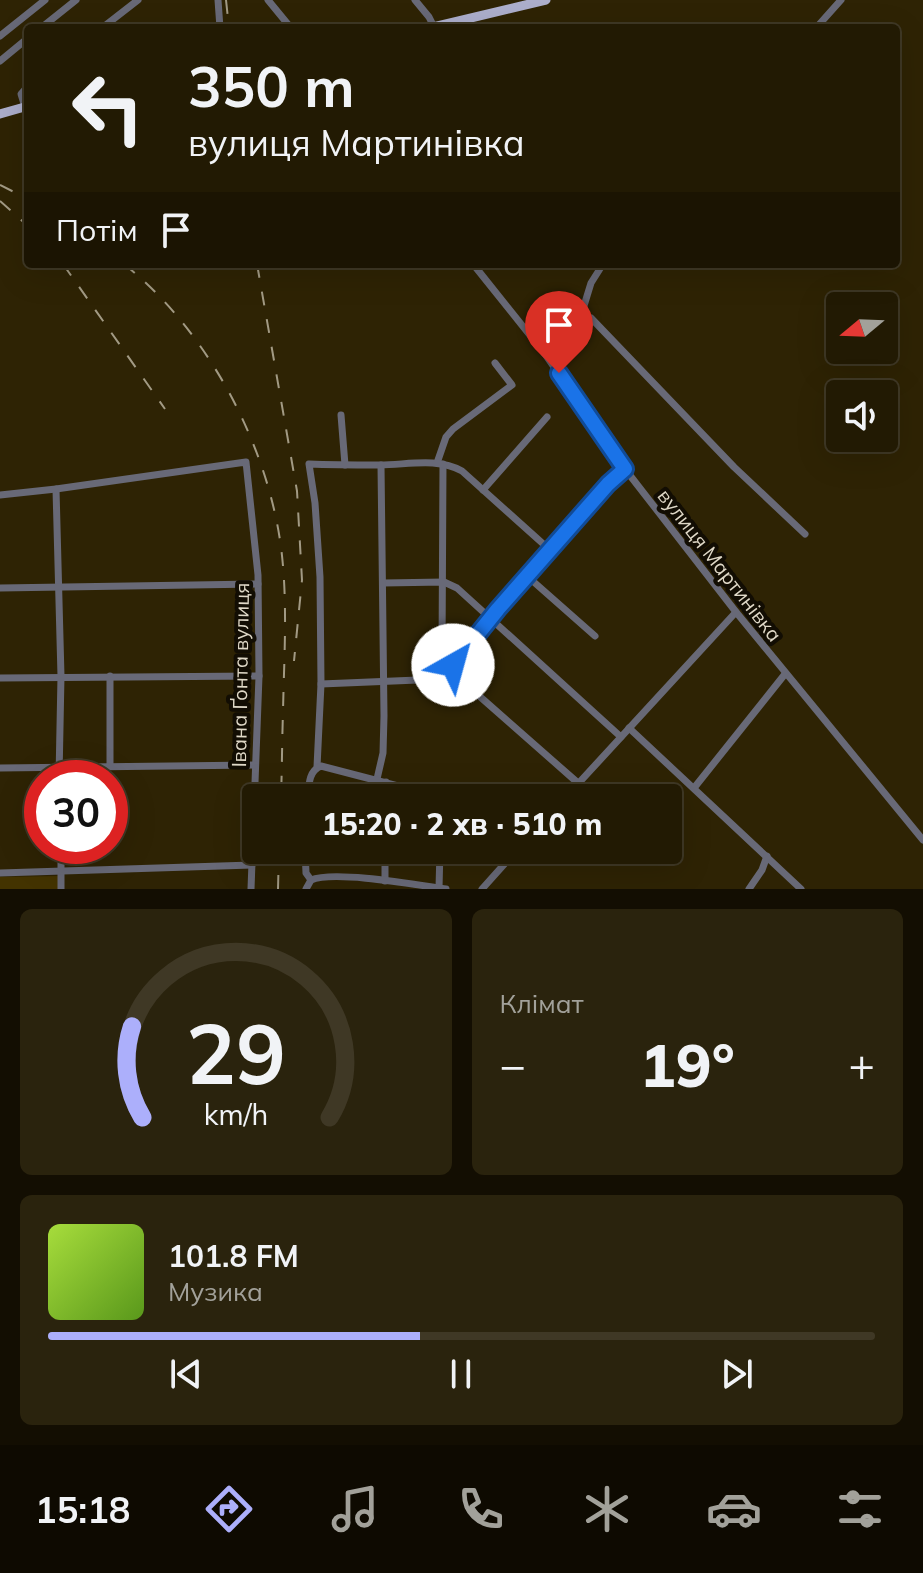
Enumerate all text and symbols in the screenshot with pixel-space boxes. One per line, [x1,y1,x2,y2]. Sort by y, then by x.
text: 350 m [188,51,355,121]
icon: left [56,56,160,160]
text: вулиця Мартинівка [188,120,525,165]
icon: arrive [154,208,198,252]
text: Потім [56,211,138,249]
pin [525,291,593,373]
north arrow [826,292,898,364]
map controls [826,292,898,452]
icon: arrive [537,303,581,347]
button: sound [826,380,898,452]
street label: вулиця Мартинівка [653,484,787,646]
street label: Івана Ґонта вулиця [226,582,254,768]
position arrow [411,623,495,707]
speed limit sign: 30 [24,760,128,864]
text: 15:20 · 2 хв · 510 m [322,805,602,843]
text: Клімат [500,987,583,1020]
text: 29 [186,1000,286,1105]
text: 19° [640,1027,735,1102]
text: − [500,1037,526,1092]
text: + [849,1037,875,1092]
text: km/h [203,1096,268,1132]
text: 101.8 FM [168,1237,299,1275]
text: Музика [168,1275,263,1308]
icon: previous [164,1352,208,1396]
icon: pause [439,1352,483,1396]
icon: next [715,1352,759,1396]
icon: directions [201,1481,257,1537]
icon: music [327,1481,383,1537]
icon: phone [453,1481,509,1537]
icon: climate [579,1481,635,1537]
icon: car [706,1481,762,1537]
icon: filters [832,1481,888,1537]
text: 15:18 [35,1487,130,1532]

